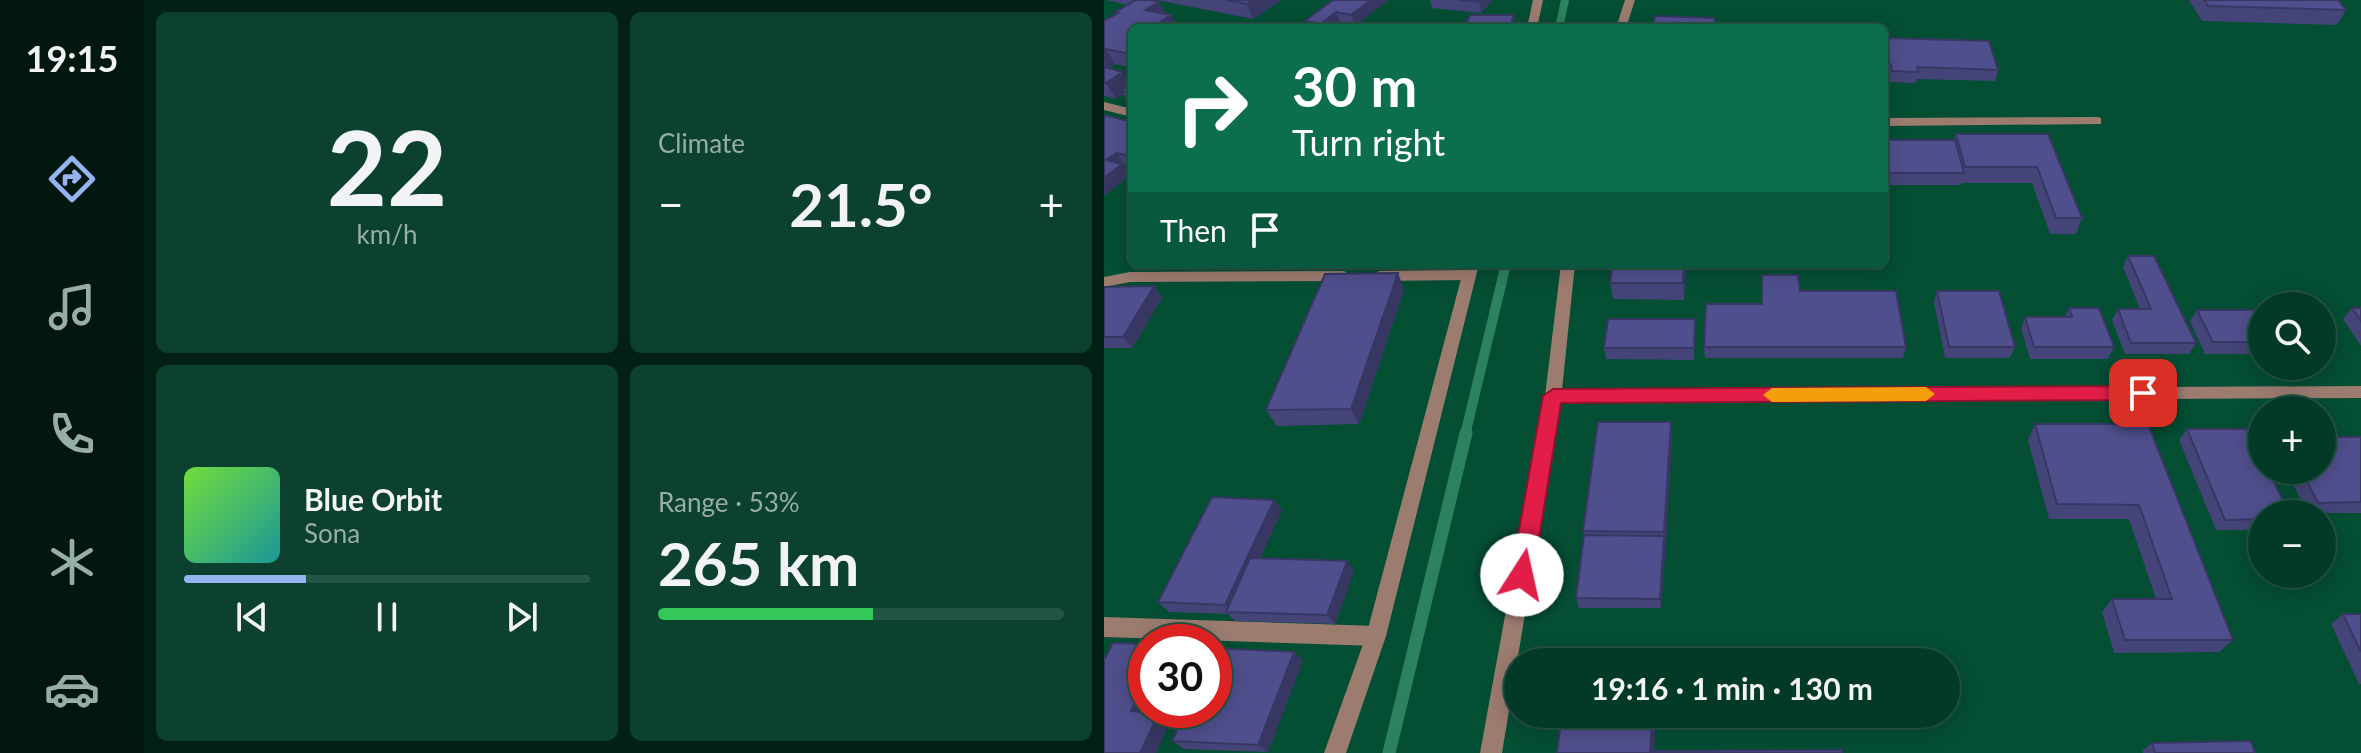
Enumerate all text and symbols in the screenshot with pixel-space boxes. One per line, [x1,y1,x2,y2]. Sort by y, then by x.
text: 19:15 [26,36,118,80]
text: 30 m [1292,52,1417,119]
icon: right [1160,56,1264,160]
text: 22 [327,103,447,228]
text: Turn right [1292,120,1445,164]
text: Climate [658,127,745,159]
icon: directions [44,151,100,207]
text: 21.5° [789,168,933,240]
text: − [658,178,684,230]
text: + [1038,178,1064,230]
icon: arrive [1243,208,1287,252]
text: Then [1160,212,1227,248]
text: km/h [357,218,417,250]
icon: music [44,279,100,335]
map controls [2248,292,2336,588]
button: search [2248,292,2336,380]
pin [2109,359,2177,427]
icon: arrive [2121,371,2165,415]
button: + [2248,396,2336,484]
icon: phone [44,406,100,462]
text: Blue Orbit [304,481,442,517]
text: Range · 53% [658,486,800,518]
button: − [2248,500,2336,588]
text: Sona [304,517,360,549]
text: 265 km [658,527,859,599]
position arrow [1480,533,1564,617]
icon: climate [44,534,100,590]
icon: previous [230,595,274,639]
icon: pause [365,595,409,639]
icon: next [500,595,544,639]
speed limit sign: 30 [1128,624,1232,728]
icon: car [44,661,100,717]
text: 19:16 · 1 min · 130 m [1591,670,1873,706]

